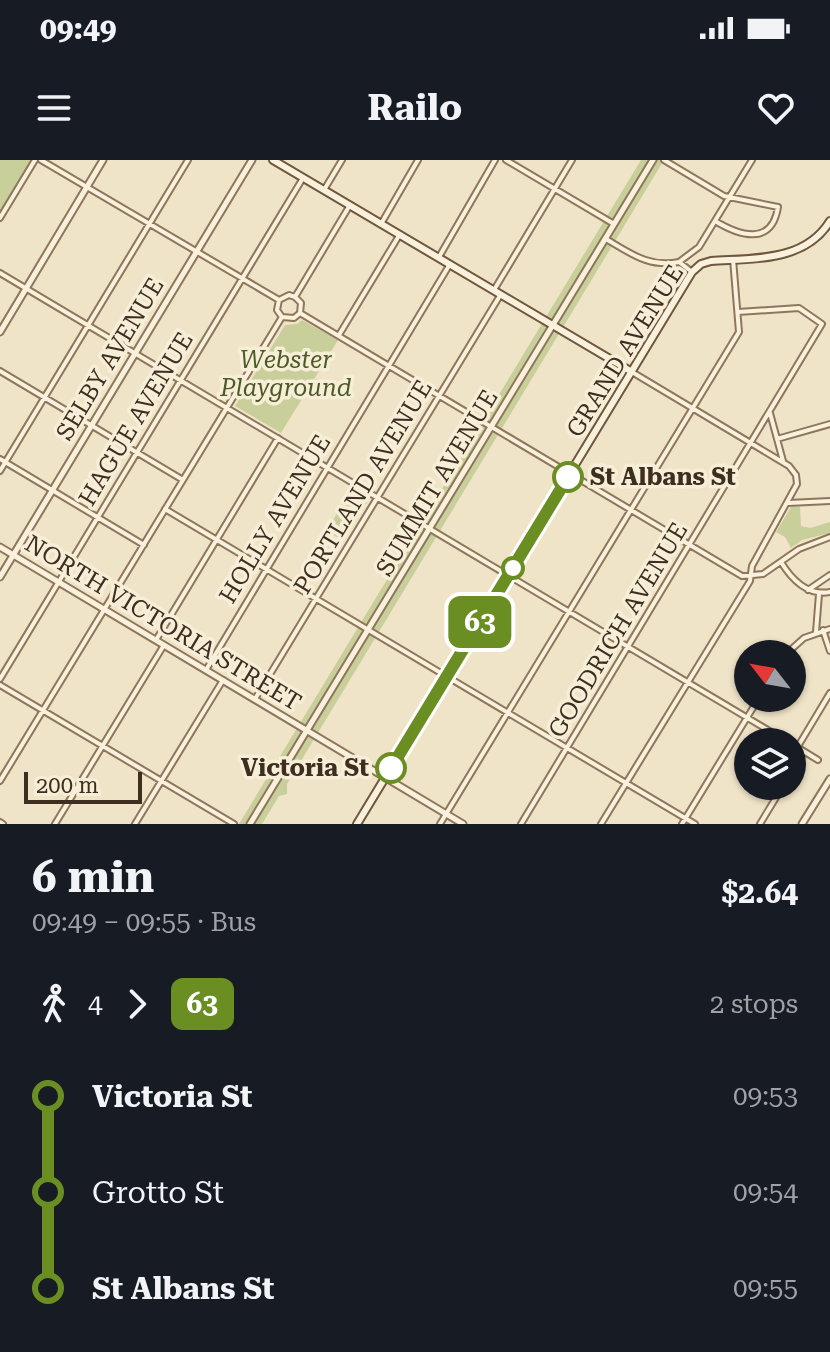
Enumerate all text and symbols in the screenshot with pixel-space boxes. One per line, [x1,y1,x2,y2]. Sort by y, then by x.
text: 09:49 [40,11,117,46]
icon: menu [32,86,76,130]
icon: heart [754,86,798,130]
text: Railo [368,87,462,129]
street label: GRAND AVENUE [561,260,689,442]
street label: SELBY AVENUE [50,273,170,445]
street label: HAGUE AVENUE [73,327,199,511]
park label: Webster Playground [219,346,352,402]
street label: PORTLAND AVENUE [288,375,438,599]
street label: SUMMIT AVENUE [370,385,504,581]
street label: HOLLY AVENUE [214,430,336,608]
marker: St Albans St [553,462,583,492]
place label: St Albans St [590,463,736,491]
street label: GOODRICH AVENUE [543,517,693,743]
street label: NORTH VICTORIA STREET [20,529,306,717]
unlabelled marker [502,557,524,579]
line badge: 63 [444,596,516,648]
text: 63 [464,605,496,638]
north arrow [734,640,806,712]
map controls [734,640,806,800]
button: layers [734,728,806,800]
marker: Victoria St [376,753,406,783]
place label: Victoria St [241,754,369,782]
scale bar [24,768,142,804]
text: 200 m [36,773,99,798]
text: 6 min [32,851,154,903]
text: $2.64 [721,875,798,910]
text: 09:49 – 09:55 · Bus [32,907,256,937]
icon: walk [32,982,76,1026]
icon: forward [115,982,159,1026]
text: 63 [187,987,218,1020]
text: 4 [88,989,103,1019]
text: 2 stops [710,989,798,1019]
text: Victoria St [92,1079,252,1114]
text: 09:53 [733,1081,798,1111]
text: Grotto St [92,1175,224,1210]
text: 09:54 [733,1177,798,1207]
text: St Albans St [92,1271,274,1306]
text: 09:55 [733,1273,798,1303]

